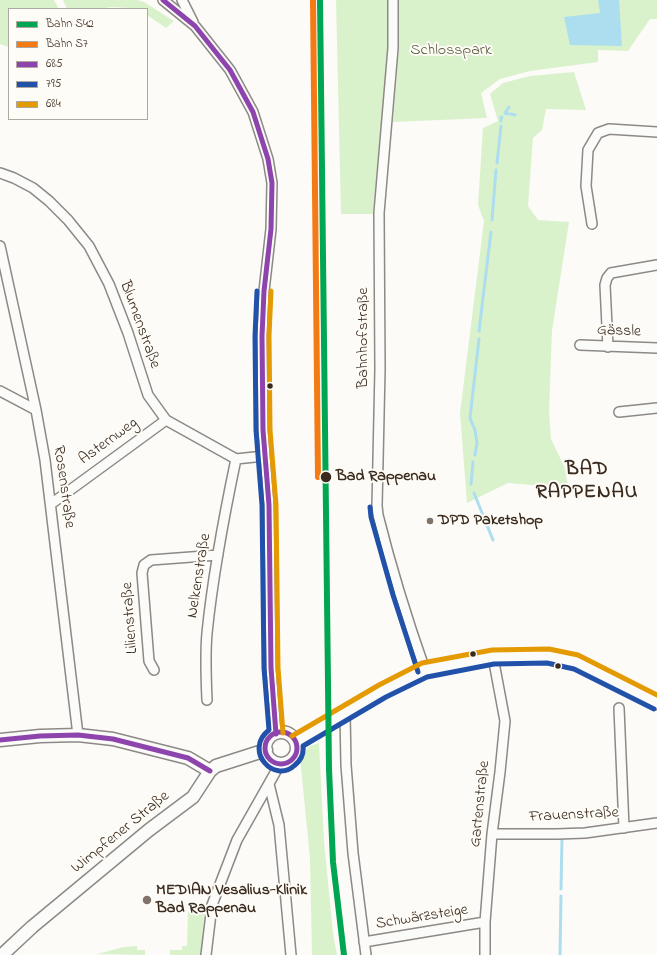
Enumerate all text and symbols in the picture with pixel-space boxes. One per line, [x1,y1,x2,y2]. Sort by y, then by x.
legend [8,8,148,120]
text: Bahn S42 [46,15,94,33]
text: Bahn S7 [46,35,88,53]
park label: Schlosspark [410,41,492,61]
text: 685 [46,55,63,73]
text: 795 [46,75,61,93]
text: 684 [46,95,61,113]
street label: Blumenstraße [114,279,164,371]
street label: Bahnhofstraße [354,288,374,388]
street label: Gässle [597,322,641,342]
unlabelled marker [265,381,275,391]
street label: Asternweg [76,414,142,470]
street label: Rosenstraße [48,445,78,529]
district label: BAD RAPPENAU [536,459,638,506]
place label: Bad Rappenau [336,467,436,487]
marker: Bad Rappenau [319,470,333,484]
place label: DPD Paketshop [438,511,543,531]
marker: DPD Paketshop [425,516,435,526]
street label: Nelkenstraße [184,532,216,620]
street label: Lilienstraße [119,581,143,655]
unlabelled marker [468,649,478,659]
unlabelled marker [553,661,563,671]
street label: Gartenstraße [467,760,495,848]
street label: Wimpfener Straße [68,788,174,878]
street label: Frauenstraße [529,804,619,828]
place label: MEDIAN Vesalius-Klinik Bad Rappenau [156,881,307,919]
marker: MEDIAN Vesalius-Klinik Bad Rappenau [141,894,153,906]
street label: Schwärzsteige [374,901,470,935]

